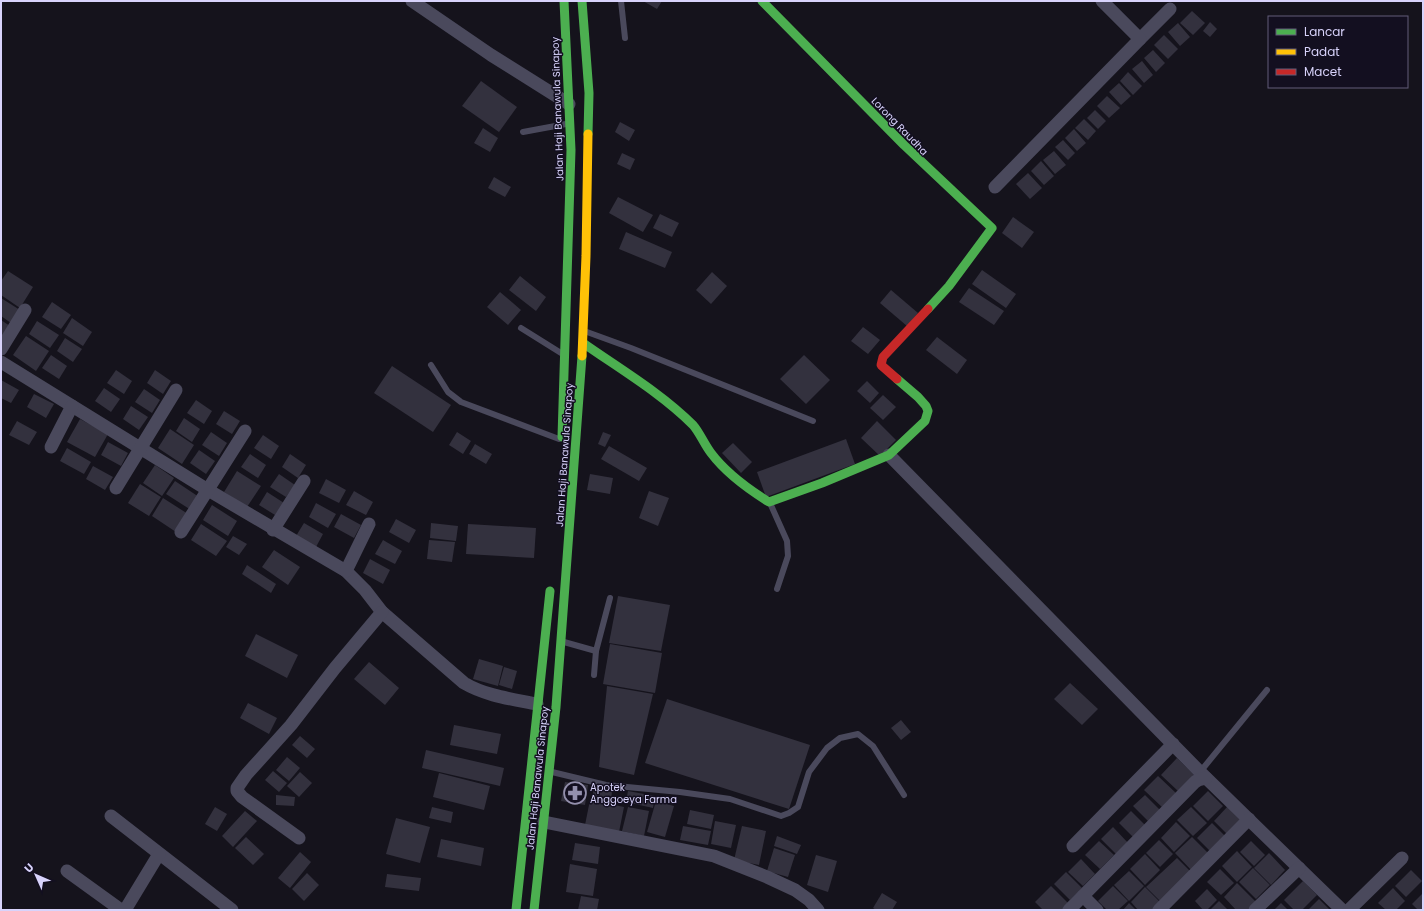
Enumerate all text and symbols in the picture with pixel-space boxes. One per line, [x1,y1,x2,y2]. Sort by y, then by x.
legend [1268,16,1408,88]
text: Lancar [1304,23,1345,40]
street label: Jalan Haji Banawula Sinapoy [547,36,568,181]
text: Padat [1304,43,1340,60]
text: Macet [1304,63,1342,80]
street label: Lorong Raudha [868,94,931,159]
street label: Jalan Haji Banawula Sinapoy [552,382,577,528]
street label: Jalan Haji Banawula Sinapoy [522,705,553,851]
pharmacy icon: Apotek Anggoeya Farma [562,780,588,806]
place label: Apotek Anggoeya Farma [590,780,677,807]
north arrow [16,855,56,895]
text: U [21,859,37,876]

